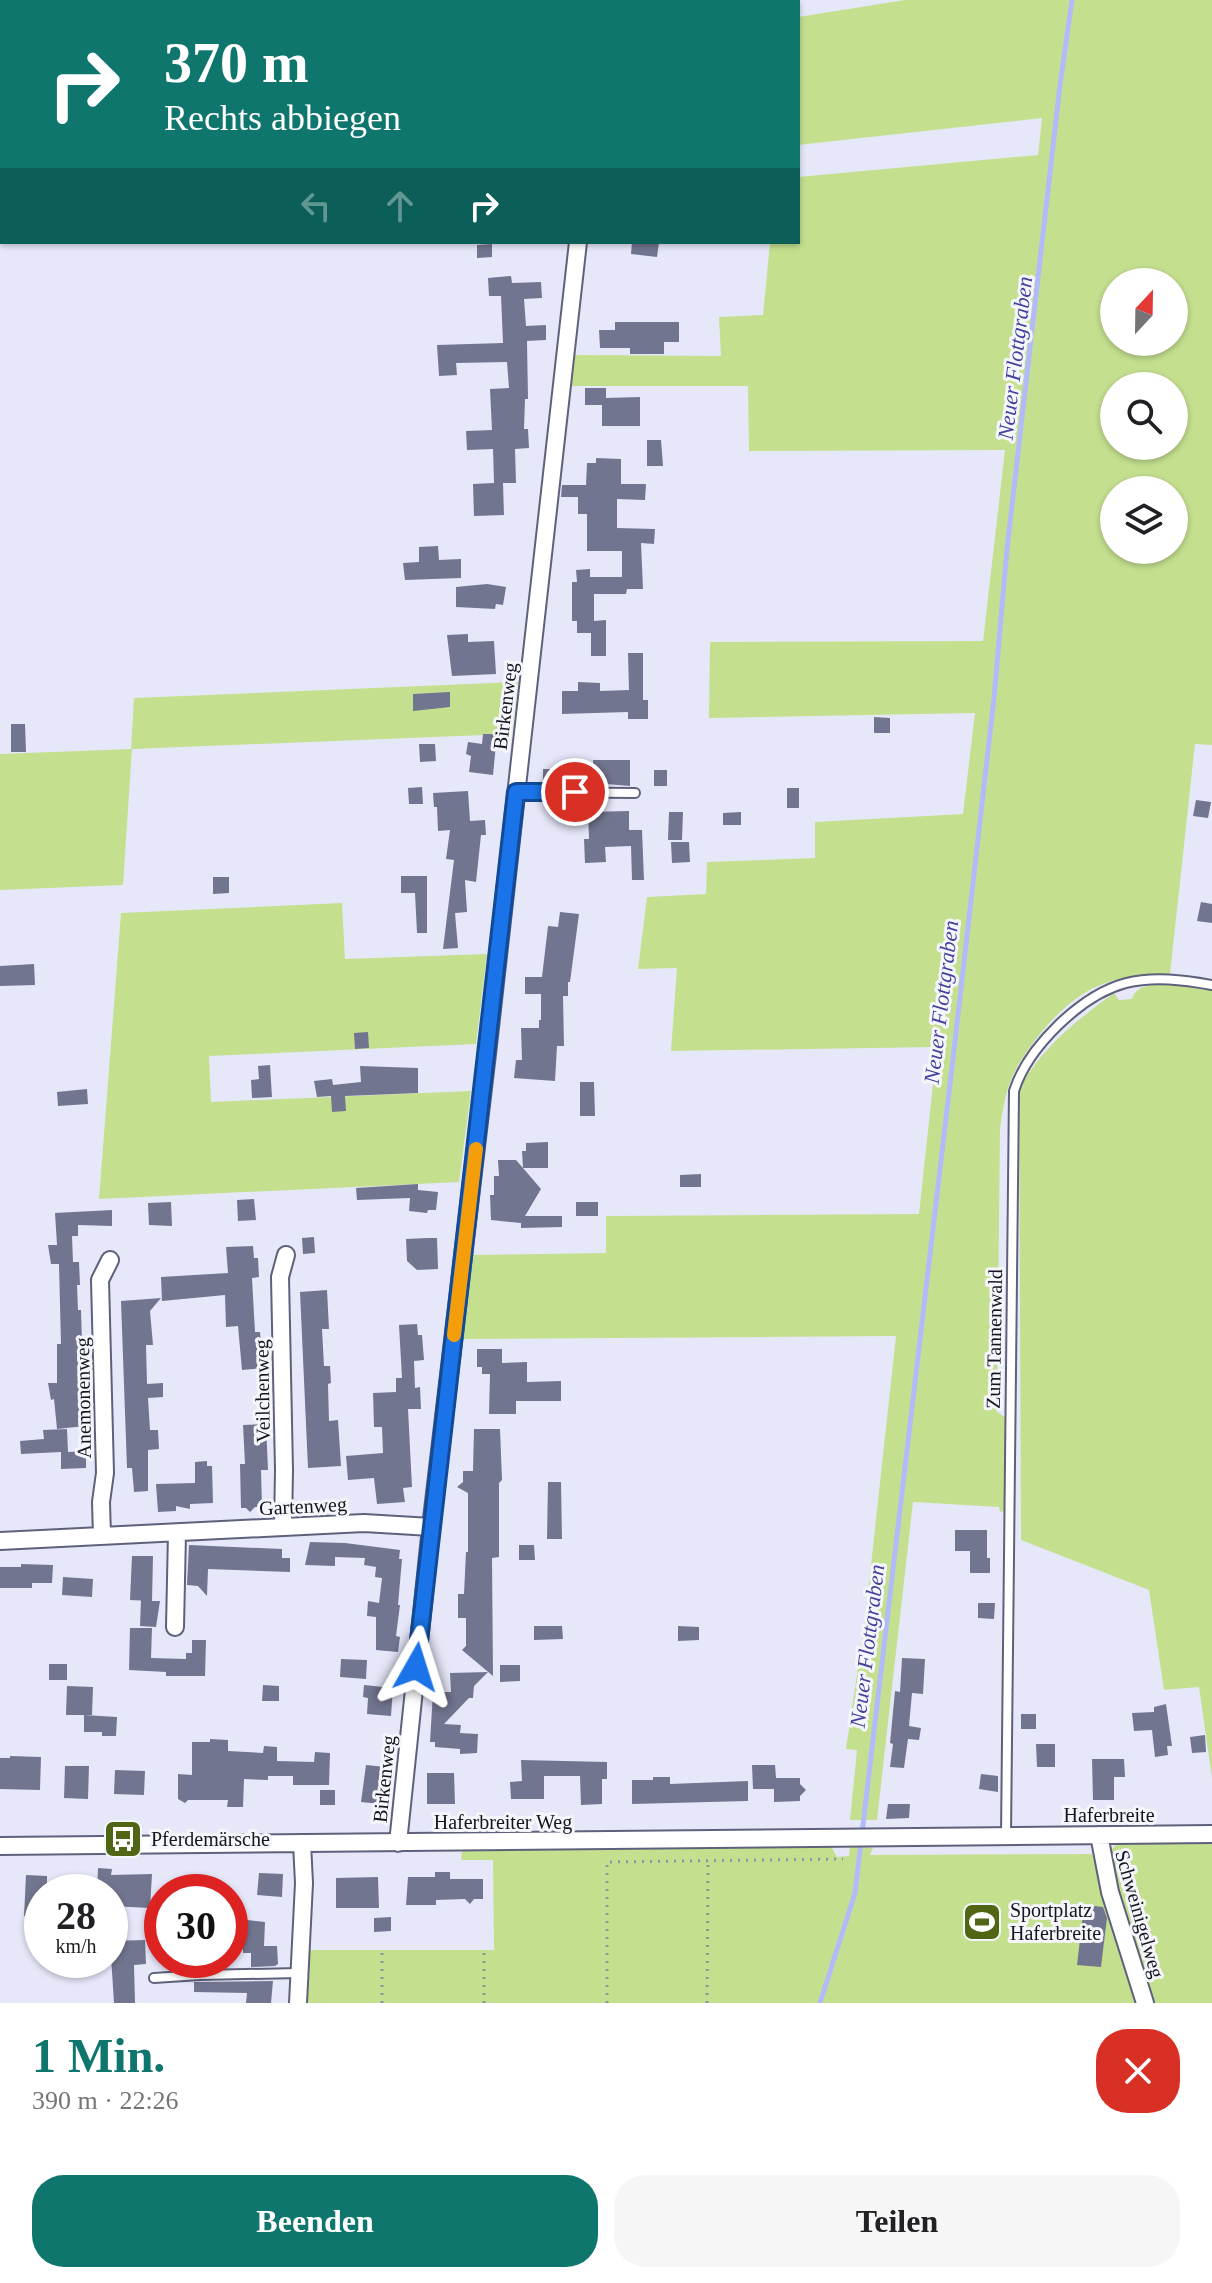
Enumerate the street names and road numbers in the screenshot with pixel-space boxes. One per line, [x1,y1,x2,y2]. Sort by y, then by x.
street label: Birkenweg [489,661,522,751]
street label: Zum Tannenwald [982,1269,1006,1409]
street label: Anemonenweg [71,1337,96,1459]
street label: Veilchenweg [250,1339,275,1443]
street label: Gartenweg [259,1493,347,1520]
street label: Birkenweg [368,1734,401,1824]
street label: Haferbreite [1063,1804,1155,1826]
street label: Haferbreiter Weg [434,1811,572,1834]
street label: Schweinigelweg [1110,1847,1169,1981]

